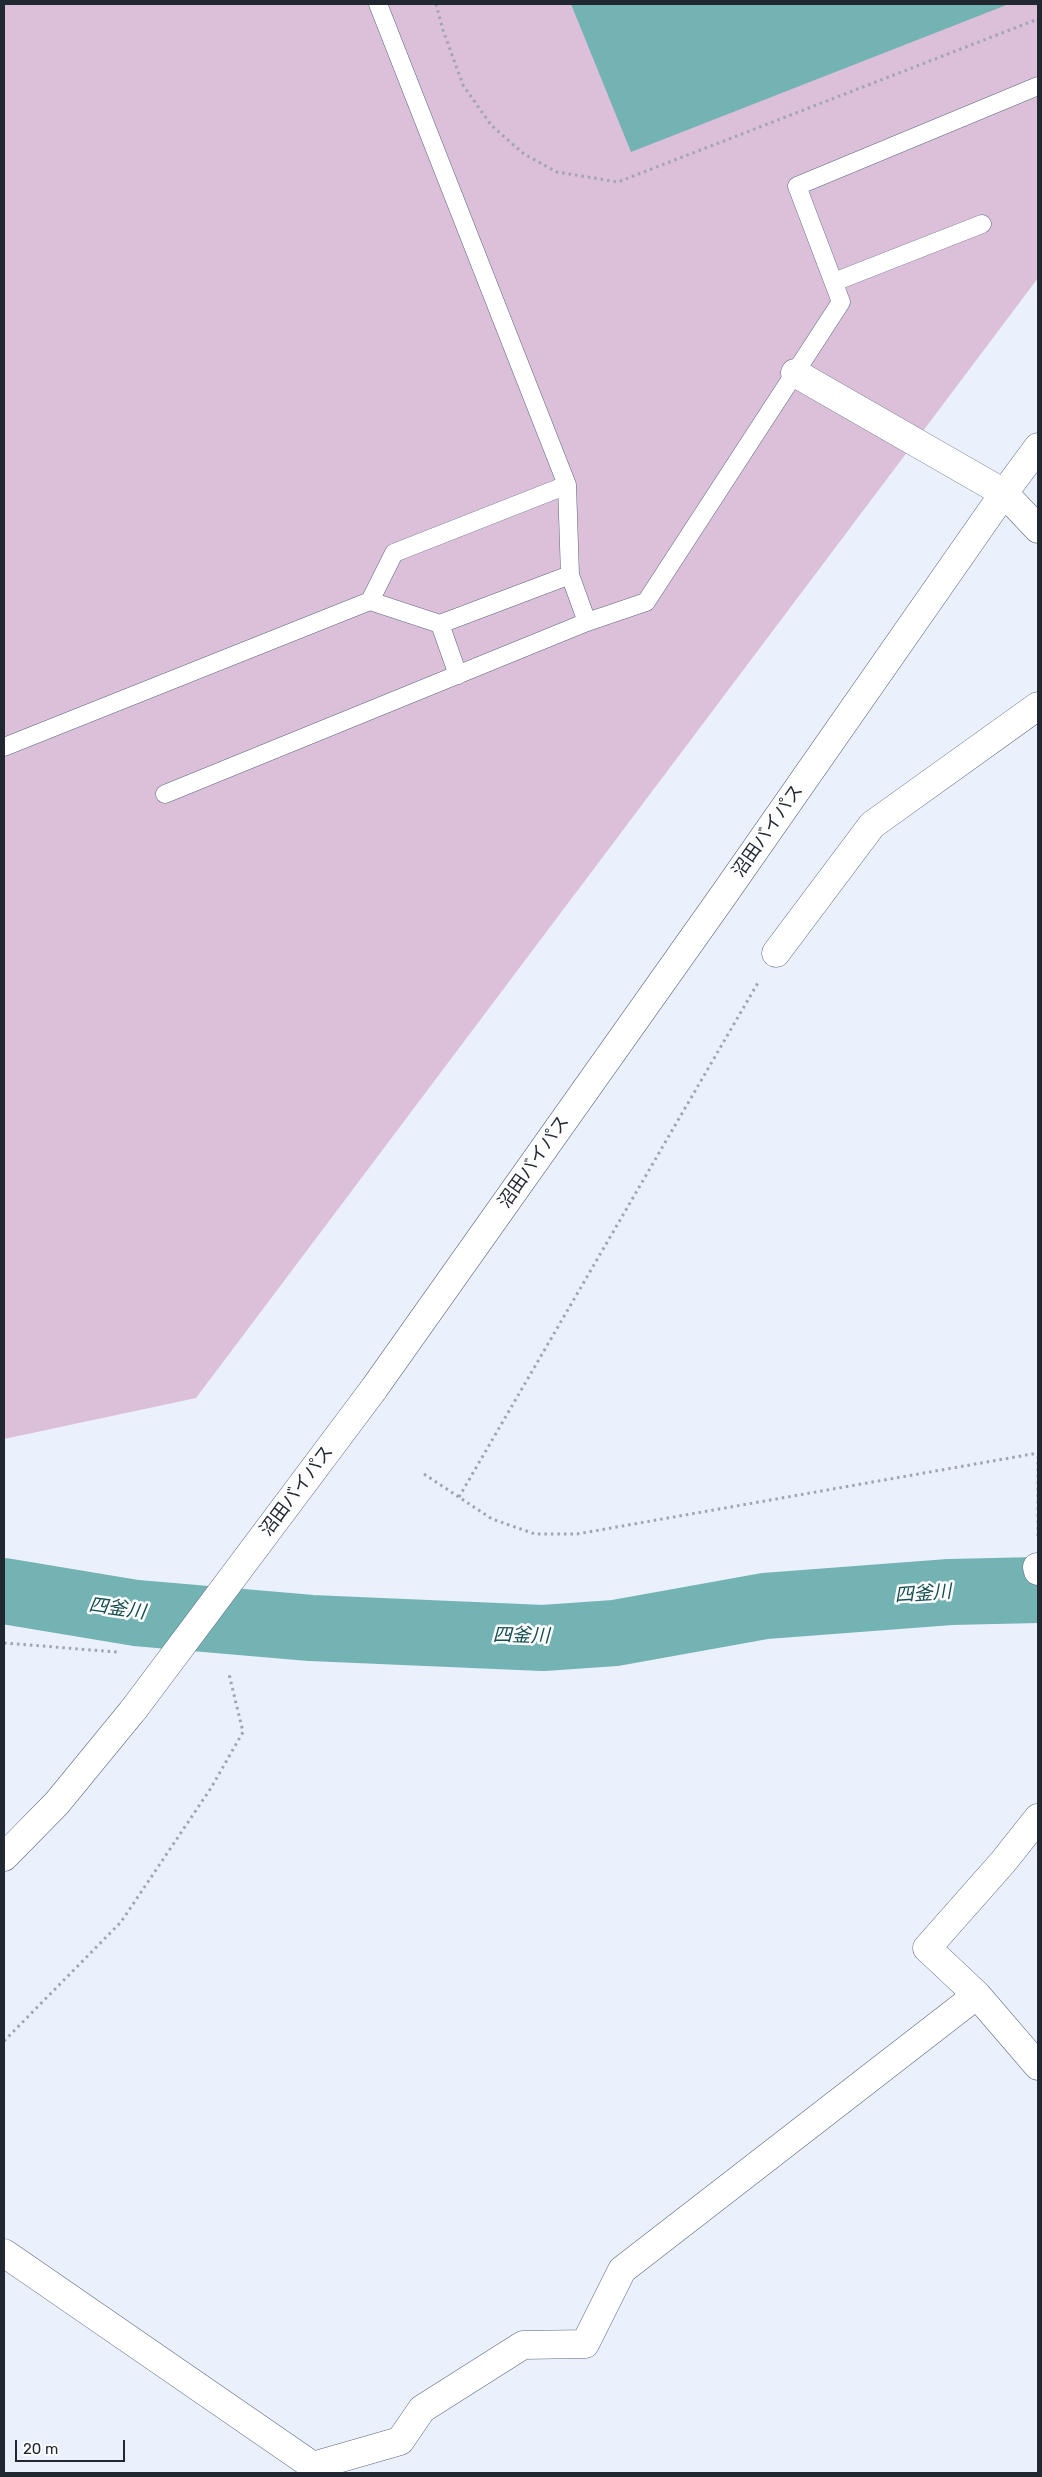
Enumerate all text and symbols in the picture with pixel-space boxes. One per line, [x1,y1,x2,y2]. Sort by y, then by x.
street label: 沼田バイパス [728,781,808,881]
street label: 沼田バイパス [494,1112,574,1212]
street label: 沼田バイパス [256,1441,338,1541]
water label: 四釜川 [894,1581,952,1607]
water label: 四釜川 [87,1594,147,1624]
water label: 四釜川 [492,1624,550,1648]
scale bar [18,2430,128,2462]
text: 20 m [23,2440,58,2458]

